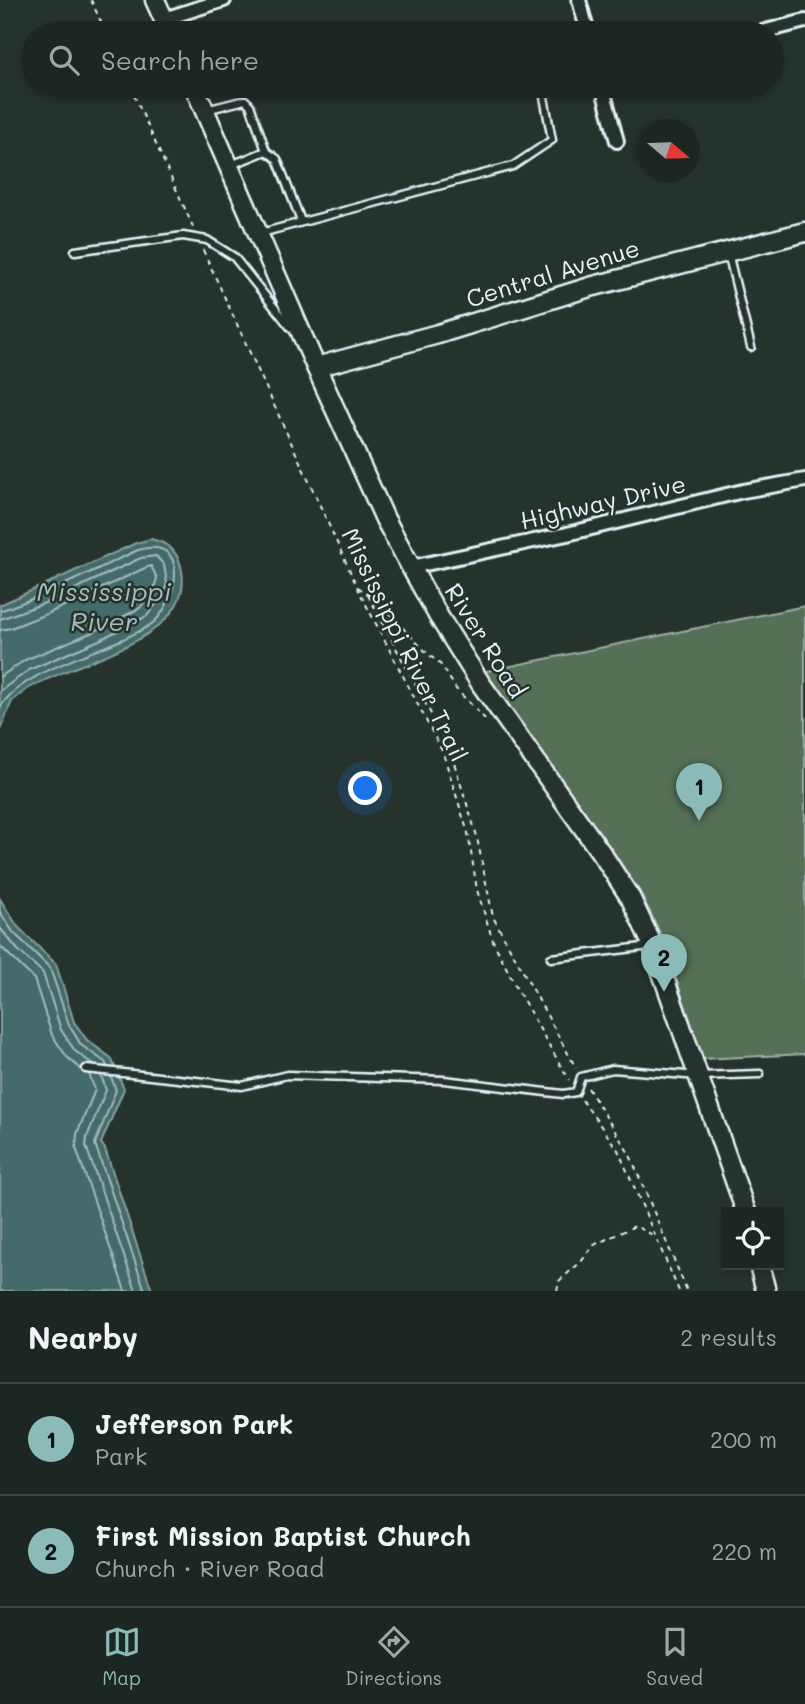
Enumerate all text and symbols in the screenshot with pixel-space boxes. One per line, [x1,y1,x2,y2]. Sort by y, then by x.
search box [21,21,784,98]
icon: search [45,41,83,79]
text: Search here [101,43,259,77]
north arrow [637,119,700,182]
street label: Central Avenue [462,231,643,314]
street label: Highway Drive [517,467,689,536]
street label: Mississippi River Trail [335,522,475,766]
water label: Mississippi River [36,574,172,638]
street label: River Road [439,577,534,703]
pin: 1 [676,763,722,821]
your location [348,771,382,805]
pin: 2 [641,934,687,992]
map controls [721,1207,784,1270]
button: locate [721,1207,784,1270]
text: Nearby [28,1317,138,1357]
text: 2 results [680,1322,777,1352]
text: Jefferson Park [95,1407,293,1441]
text: 1 [46,1424,56,1454]
text: 200 m [710,1424,777,1454]
text: Park [95,1441,147,1471]
text: First Mission Baptist Church [95,1519,471,1553]
text: 2 [45,1536,57,1566]
text: 220 m [711,1536,777,1566]
text: Church · River Road [95,1553,324,1583]
tab: Map [102,1623,141,1690]
tab: Directions [345,1623,442,1690]
tab: Saved [646,1623,703,1690]

